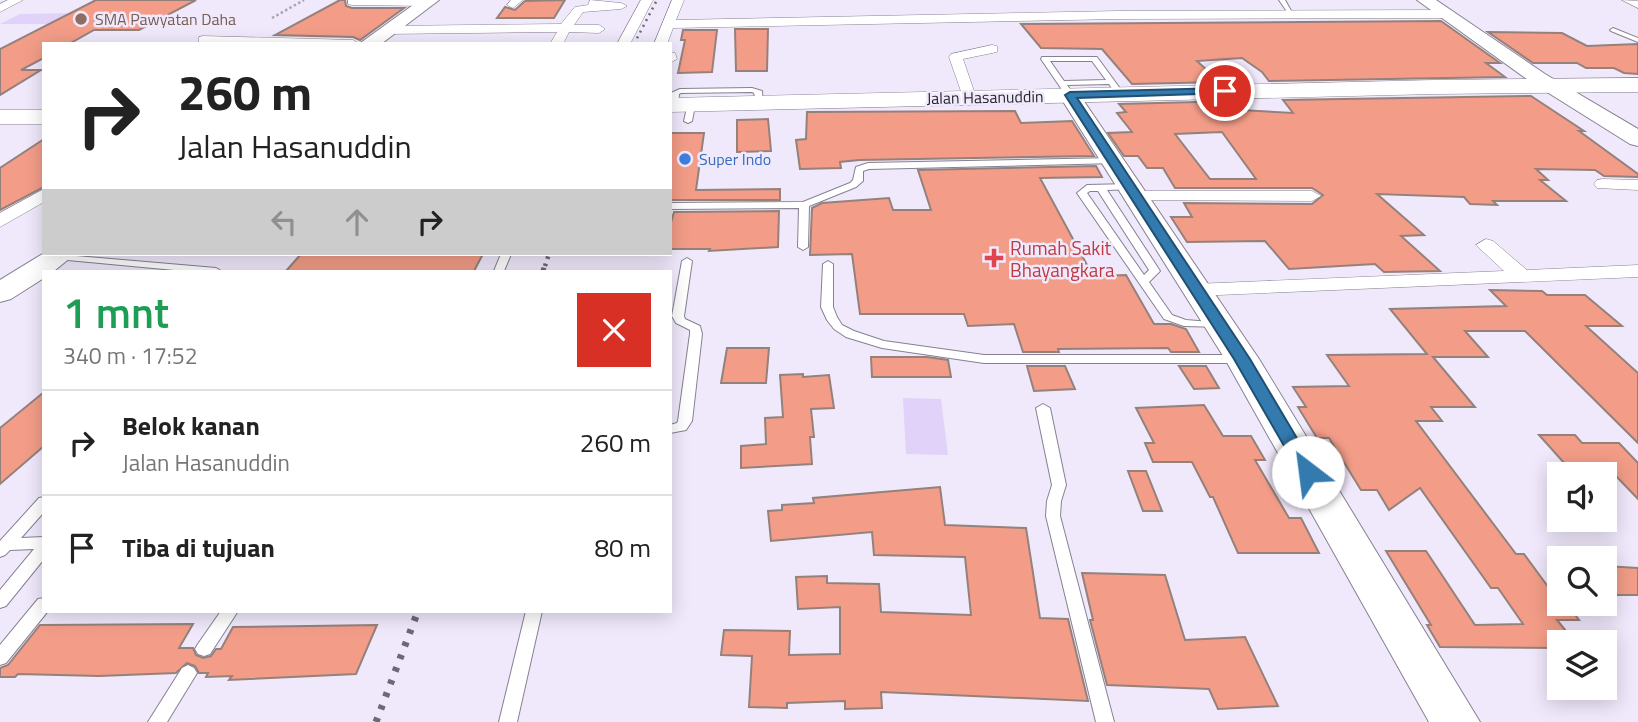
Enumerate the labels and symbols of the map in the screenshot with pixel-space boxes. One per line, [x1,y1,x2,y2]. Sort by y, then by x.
place label: SMA Pawyatan Daha [95,7,236,31]
marker: SMA Pawyatan Daha [73,11,89,27]
pin [1195,61,1255,121]
street label: Jalan Hasanuddin [926,84,1044,110]
place label: Super Indo [699,147,771,171]
marker: Super Indo [677,151,693,167]
place label: Rumah Sakit Bhayangkara [1010,233,1115,284]
marker: Rumah Sakit Bhayangkara [984,248,1004,268]
position arrow [1271,435,1345,509]

